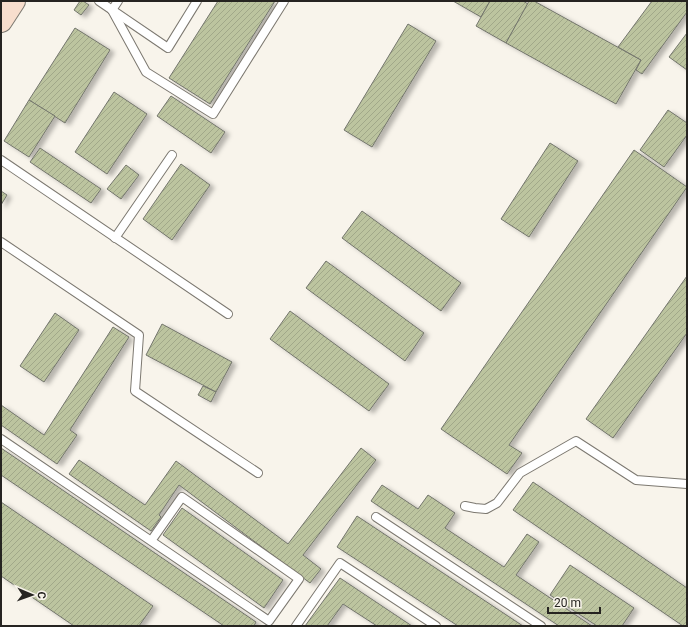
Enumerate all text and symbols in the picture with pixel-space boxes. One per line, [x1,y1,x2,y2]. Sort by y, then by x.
north arrow [12,575,52,615]
scale bar [548,589,600,615]
text: С [35,592,48,599]
text: 20 m [554,596,581,610]

